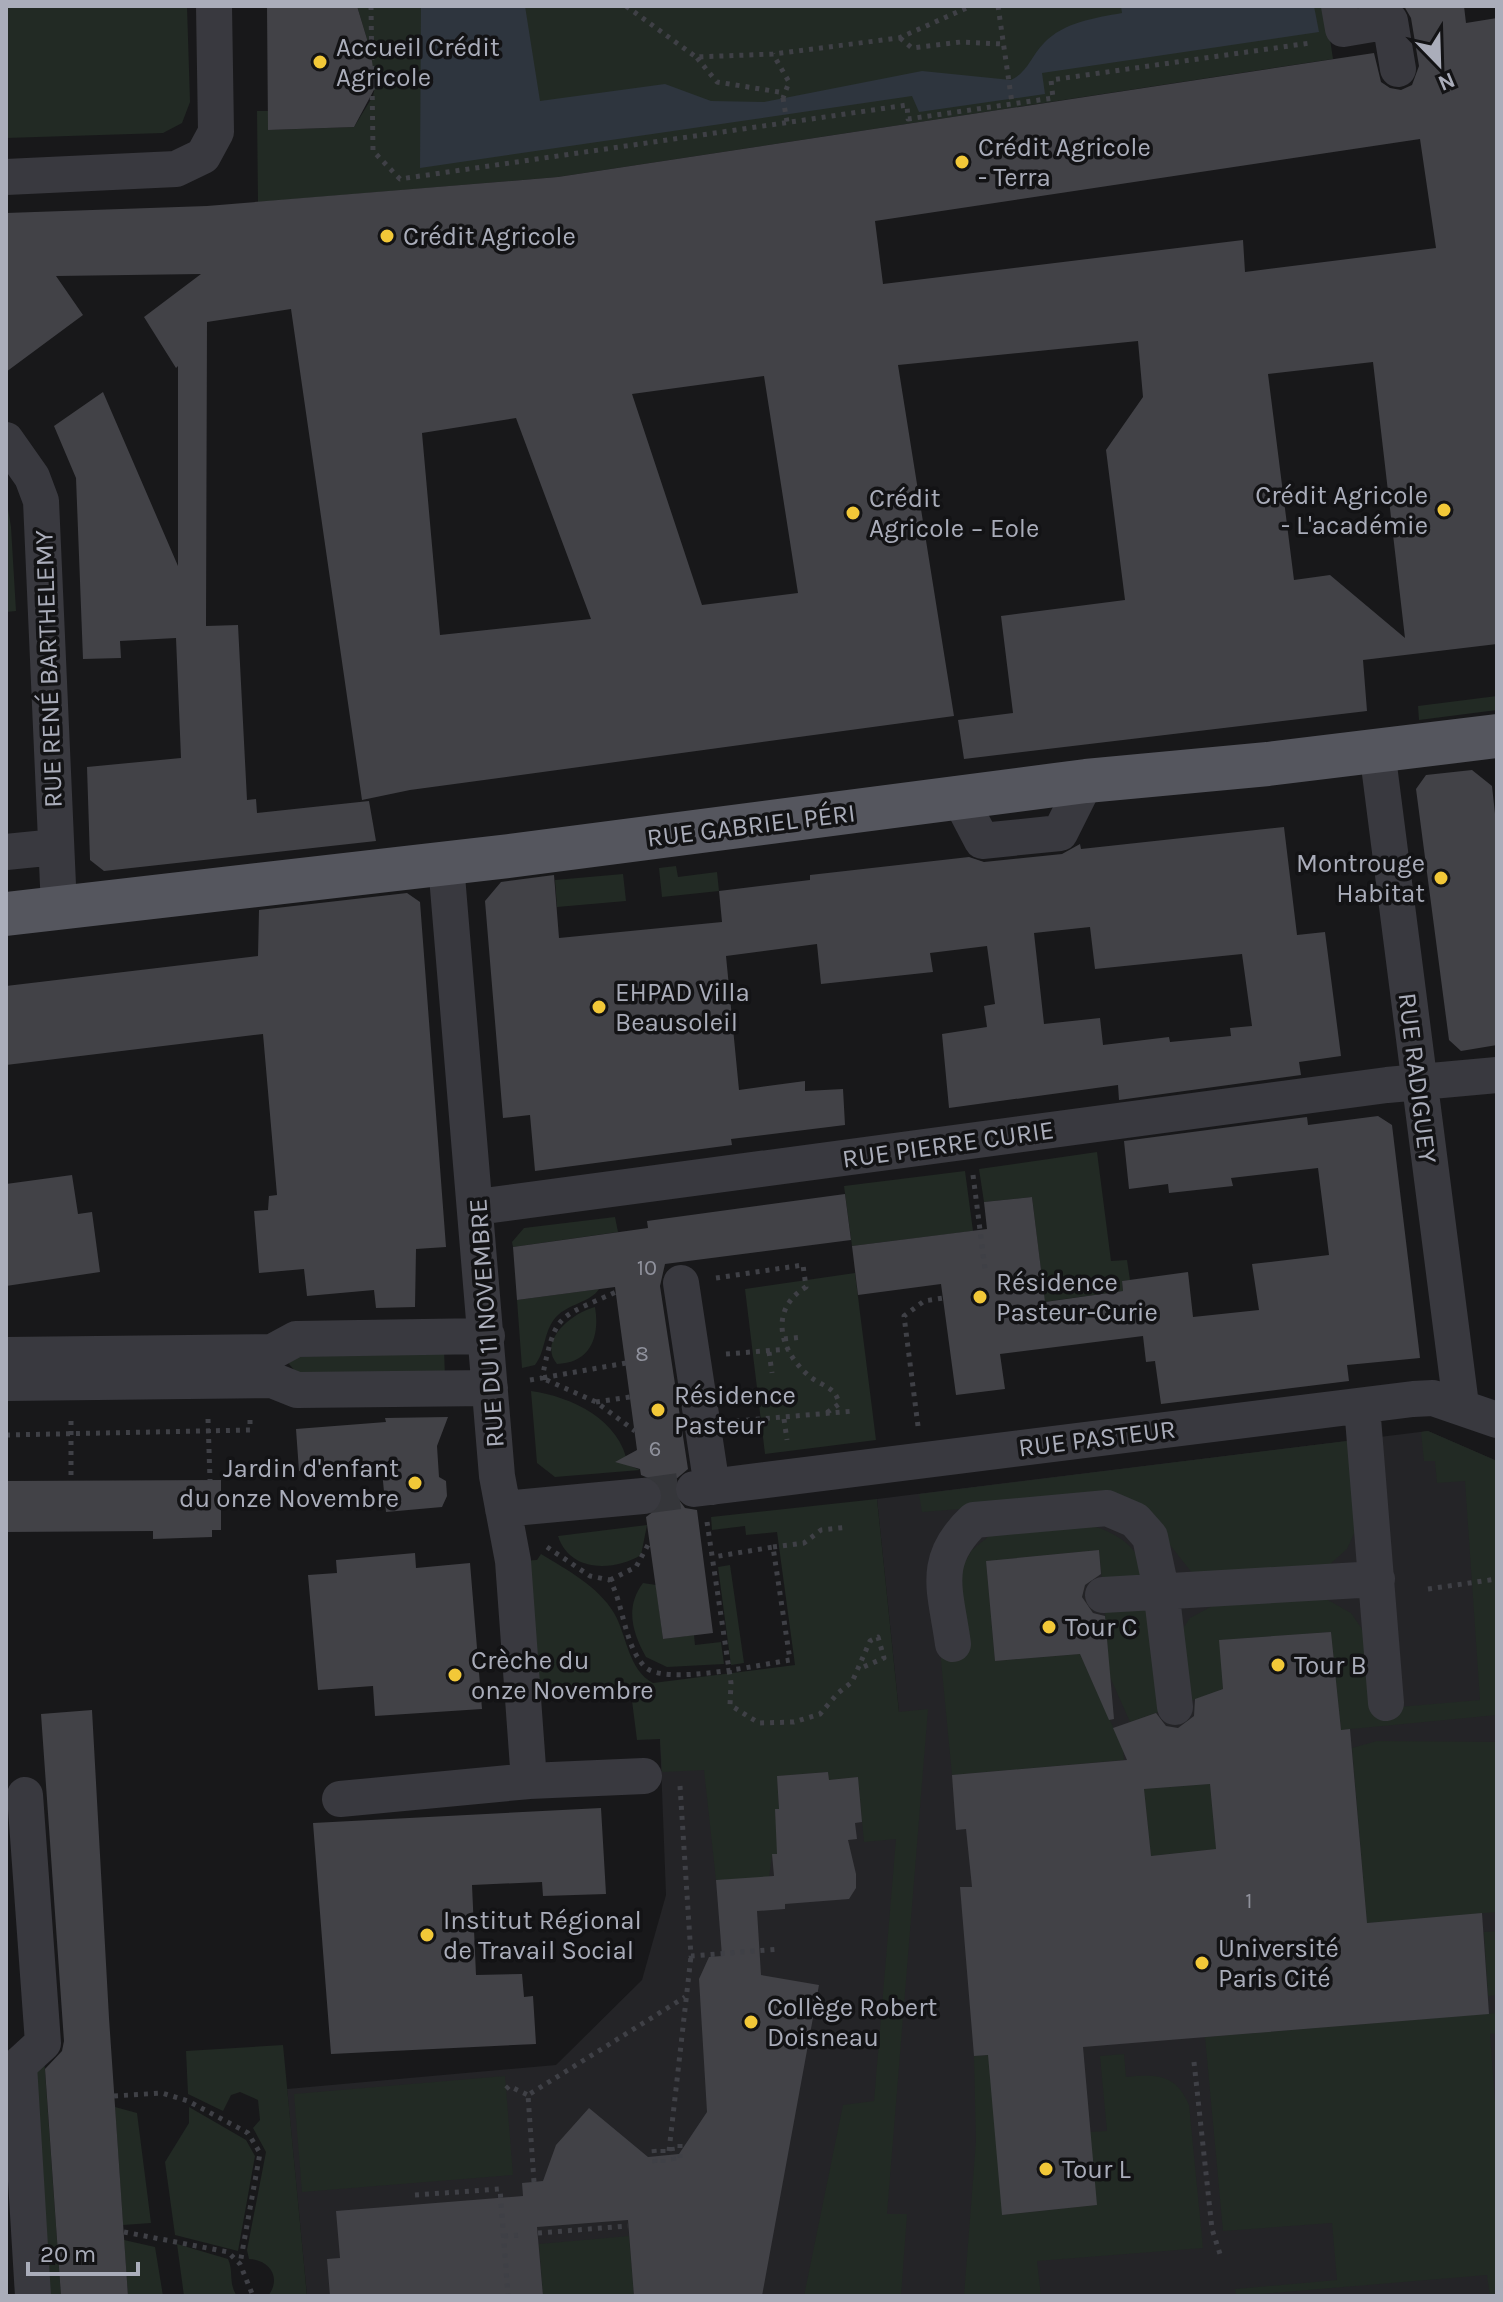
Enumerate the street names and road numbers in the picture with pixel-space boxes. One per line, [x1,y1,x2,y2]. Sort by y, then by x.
street label: RUE RENÉ BARTHELEMY [27,529,69,808]
street label: RUE GABRIEL PÉRI [645,796,857,854]
street label: RUE RADIGUEY [1392,991,1443,1166]
street label: RUE PIERRE CURIE [840,1114,1056,1175]
street label: RUE DU 11 NOVEMBRE [462,1197,511,1449]
street label: RUE PASTEUR [1017,1413,1177,1464]

